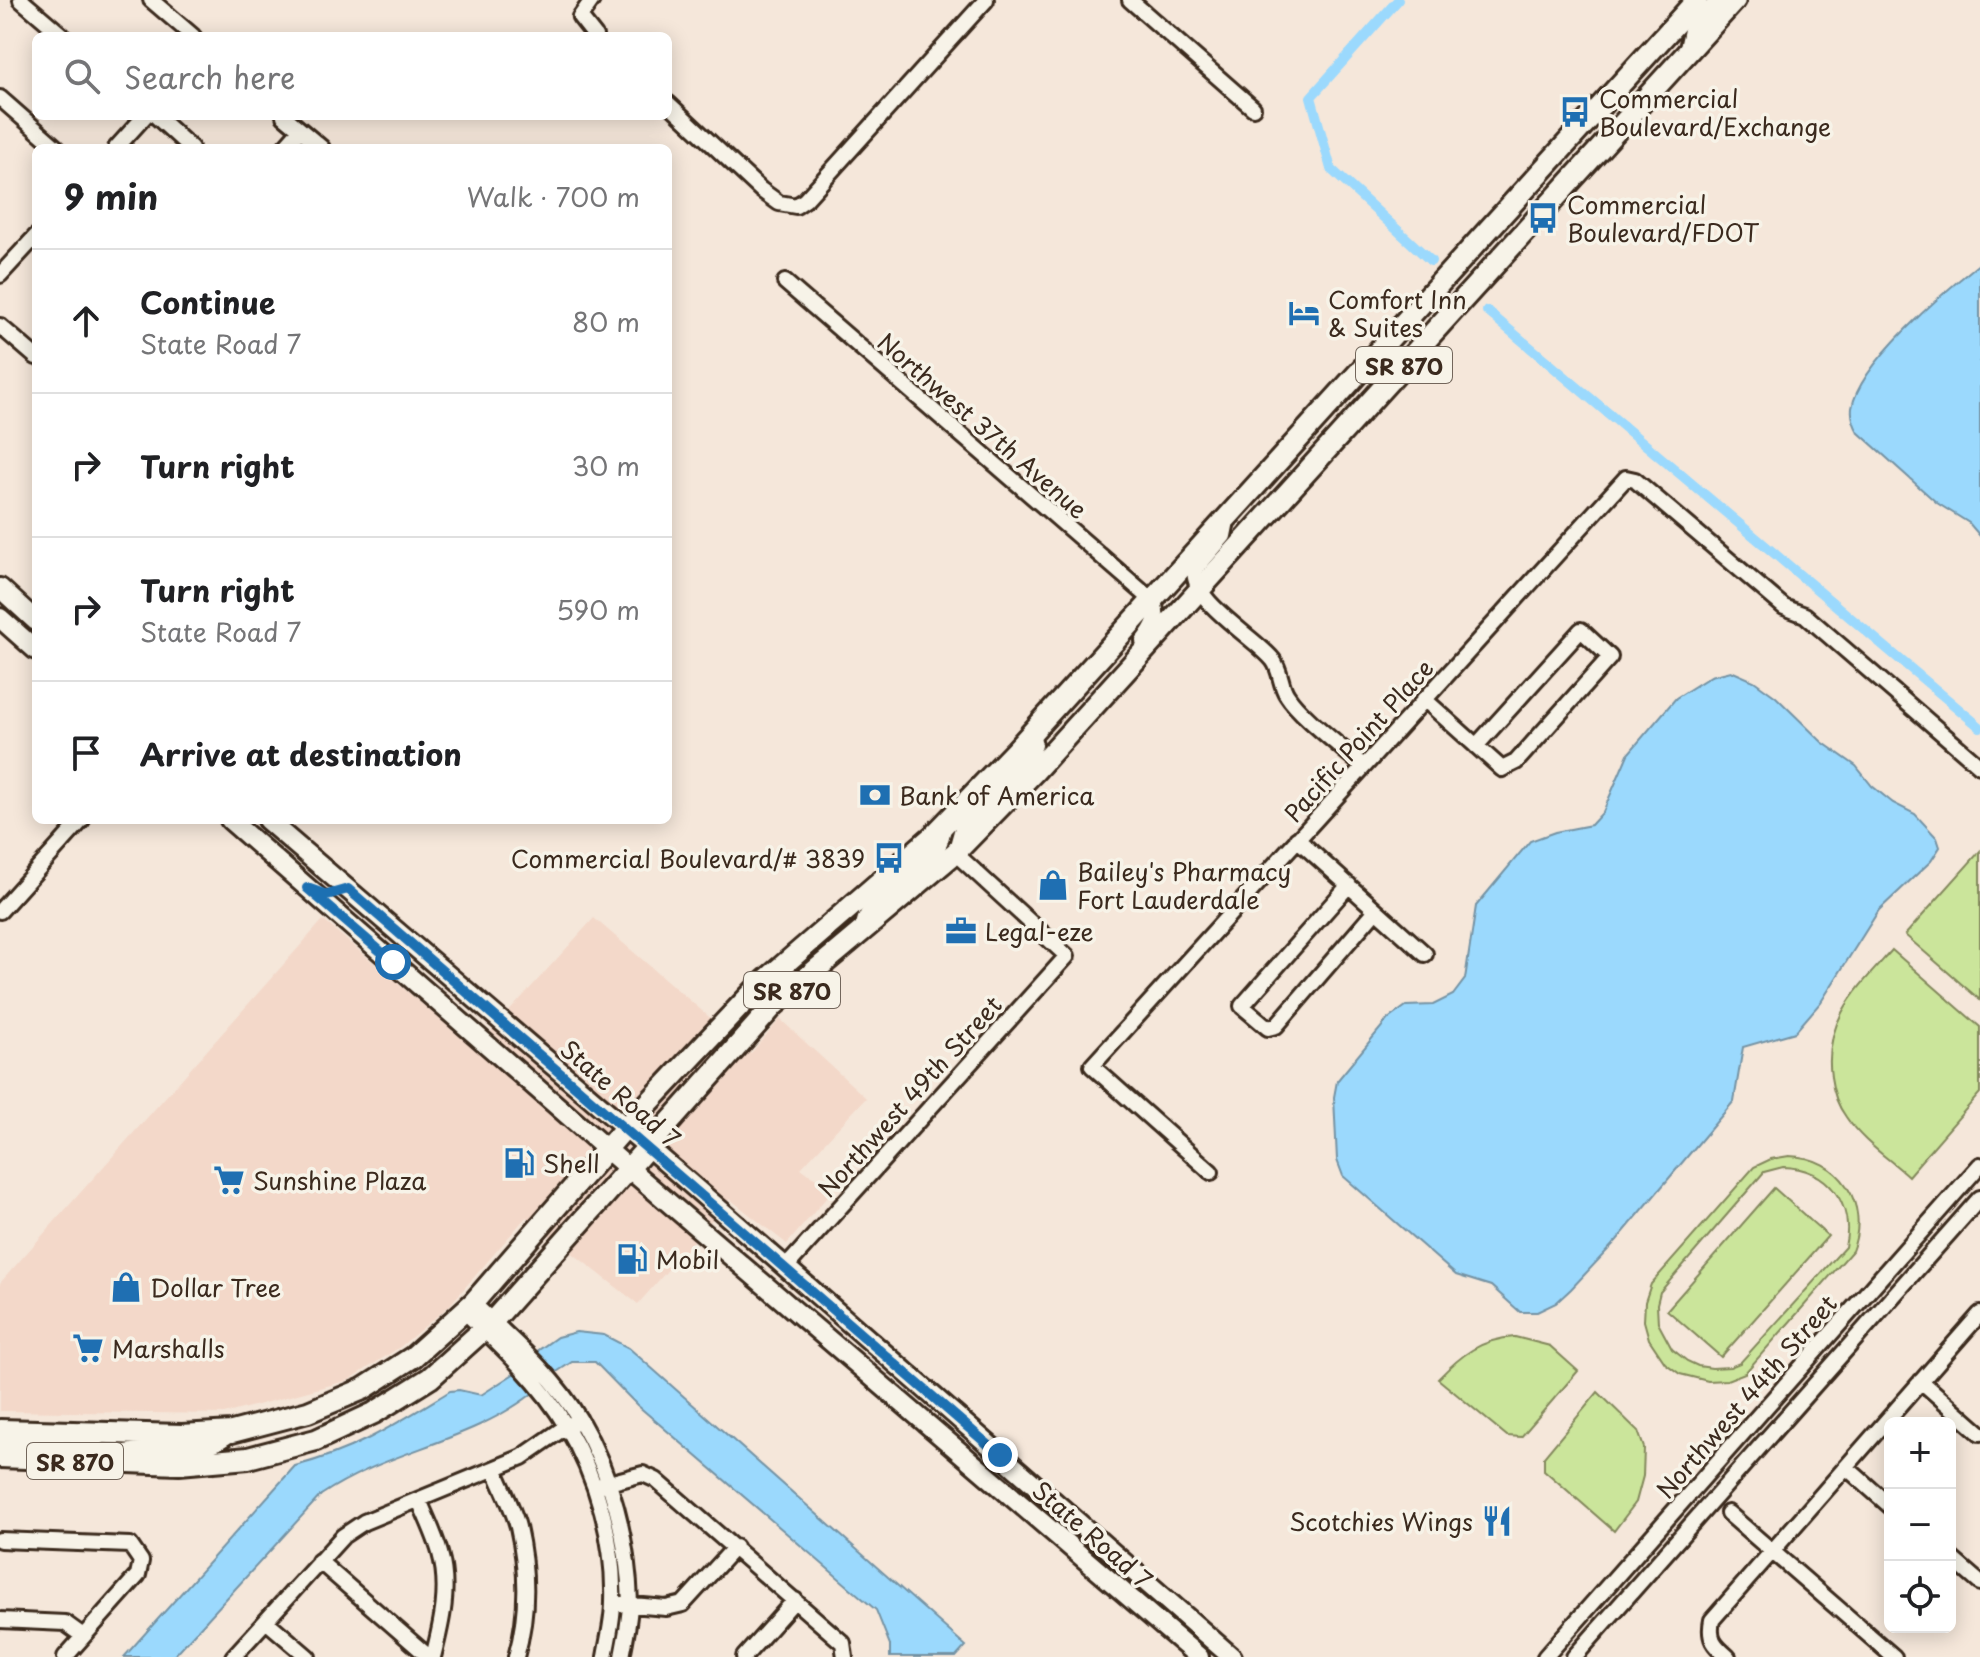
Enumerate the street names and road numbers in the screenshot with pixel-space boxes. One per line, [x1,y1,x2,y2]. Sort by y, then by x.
street label: Northwest 37th Avenue [870,324,1096,526]
road number: SR 870 [1356,347,1452,383]
street label: Pacific Point Place [1275,650,1441,830]
road number: SR 870 [744,972,840,1008]
street label: Northwest 49th Street [809,987,1010,1205]
street label: State Road 7 [553,1031,689,1156]
street label: Northwest 44th Street [1647,1286,1845,1506]
road number: SR 870 [27,1443,123,1479]
street label: State Road 7 [1025,1472,1161,1597]

